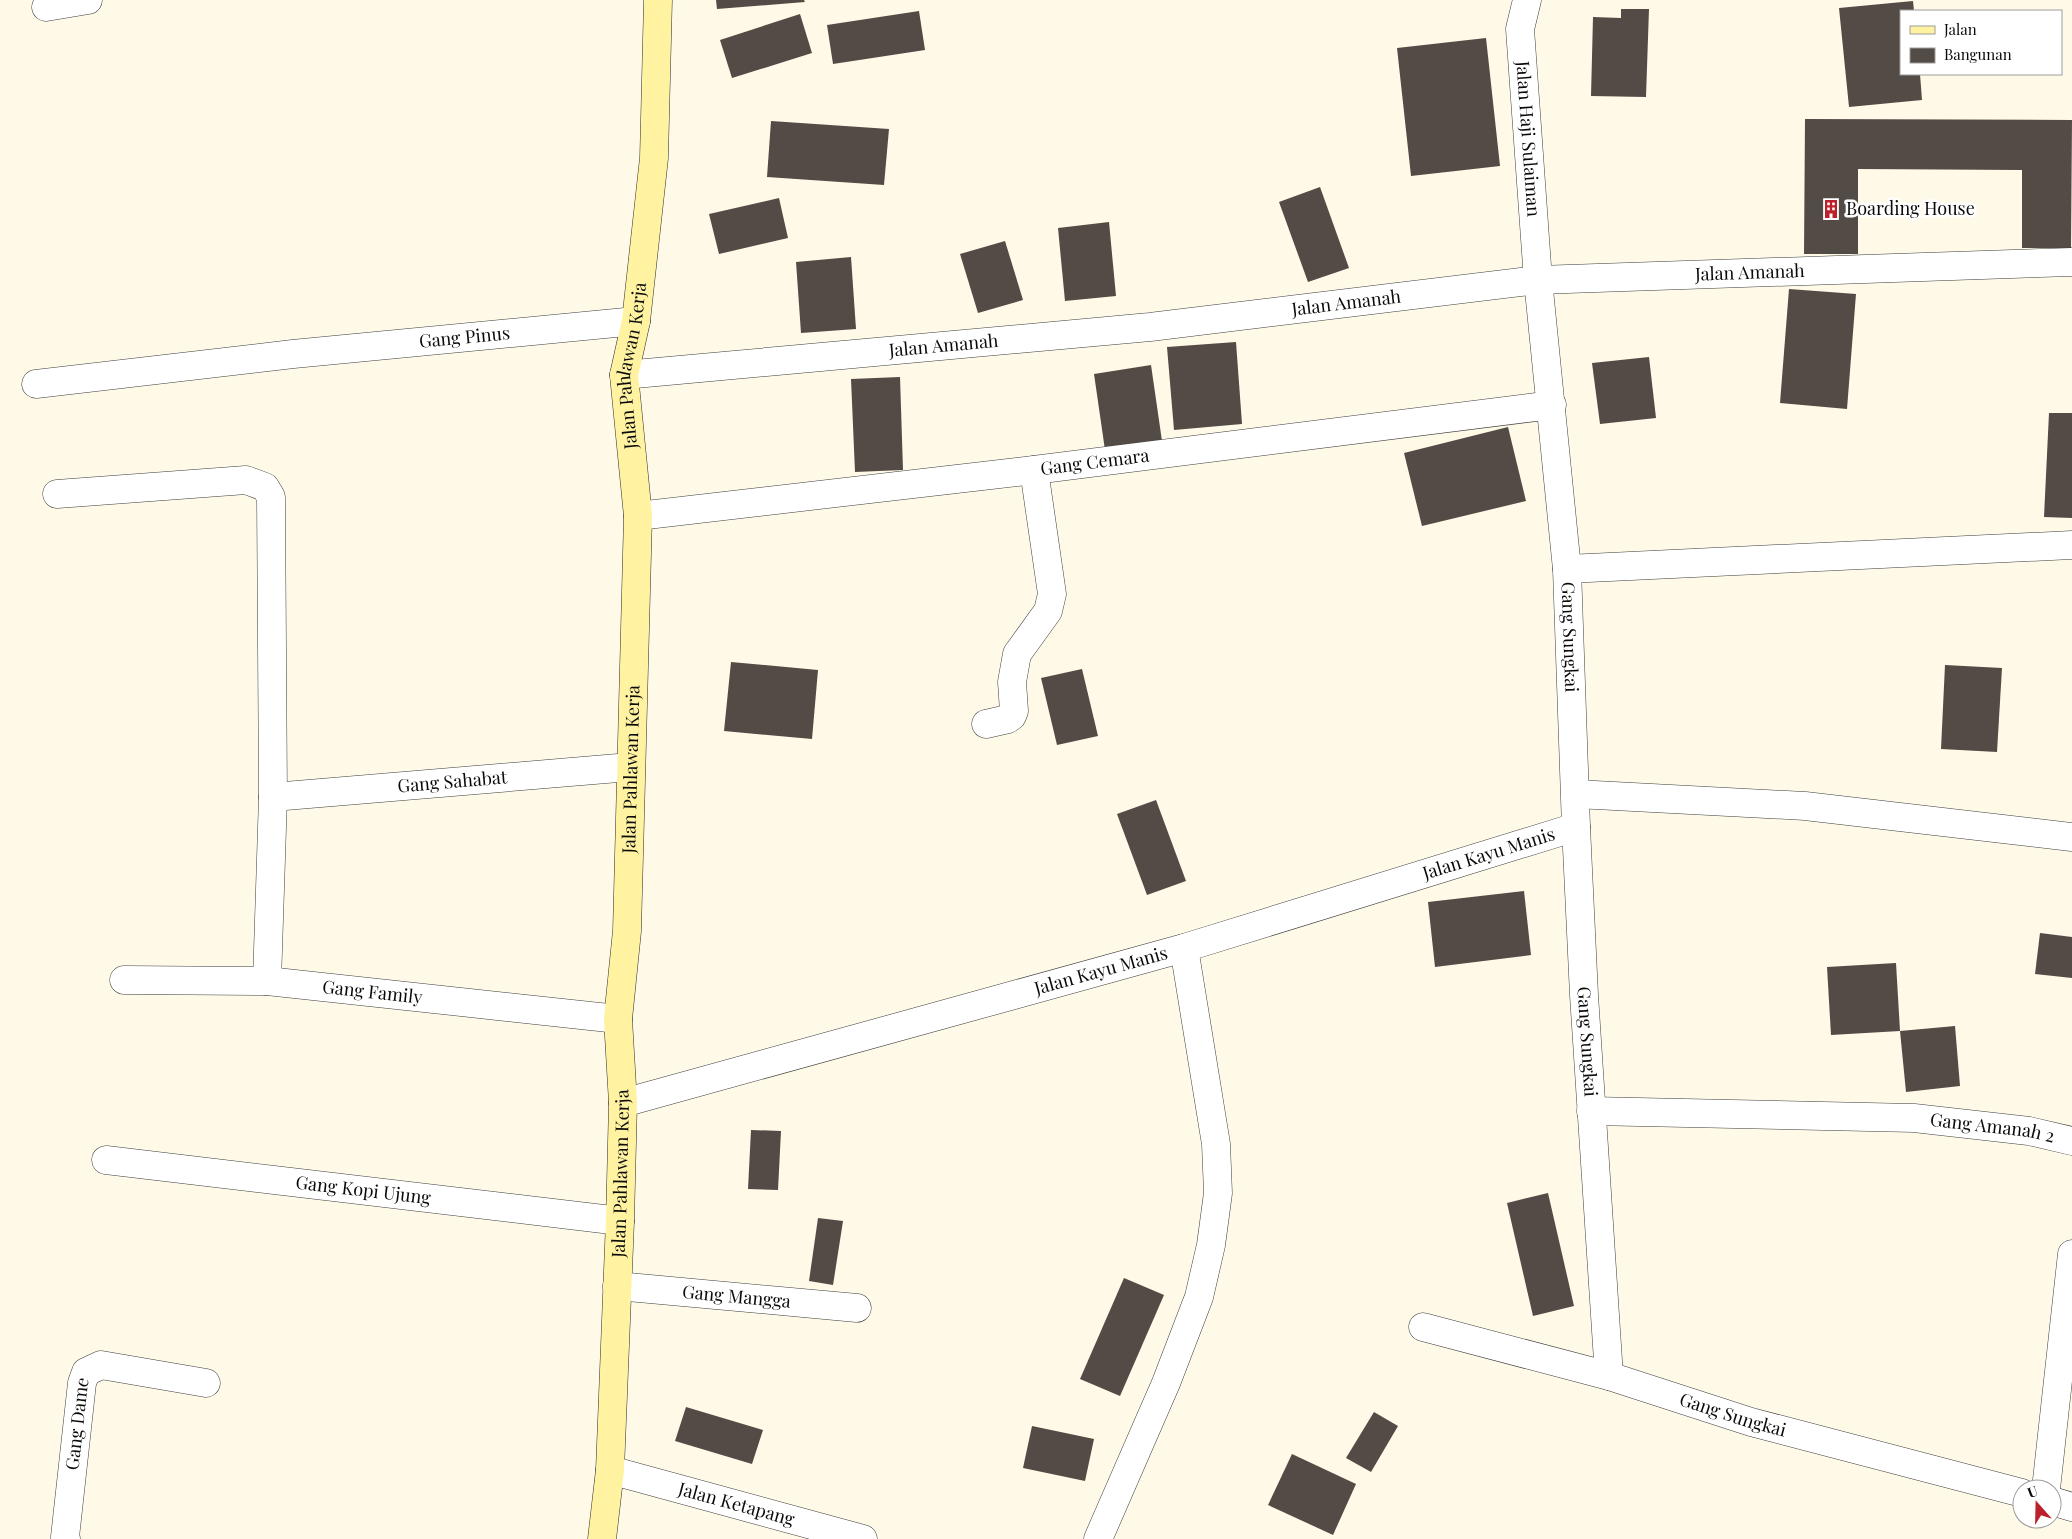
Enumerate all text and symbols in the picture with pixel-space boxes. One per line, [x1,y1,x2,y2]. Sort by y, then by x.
legend [1900,10,2062,75]
text: Jalan [1943,19,1977,39]
text: Bangunan [1944,44,2012,64]
street label: Jalan Haji Sulaiman [1511,59,1546,218]
place label: Boarding House [1846,196,1975,220]
building icon: Boarding House [1820,198,1842,220]
street label: Jalan Amanah [1694,258,1806,286]
street label: Jalan Pahlawan Kerja [611,281,651,451]
street label: Jalan Amanah [1289,284,1403,321]
street label: Gang Pinus [418,320,511,353]
street label: Jalan Amanah [887,328,1000,362]
street label: Gang Cemara [1039,443,1151,480]
street label: Gang Sungkai [1556,581,1584,693]
street label: Jalan Pahlawan Kerja [616,685,645,855]
street label: Gang Sahabat [397,764,509,797]
street label: Jalan Kayu Manis [1418,821,1558,885]
street label: Jalan Kayu Manis [1031,940,1170,1000]
street label: Gang Family [321,974,424,1009]
street label: Gang Sungkai [1573,986,1604,1097]
street label: Jalan Pahlawan Kerja [605,1089,634,1259]
street label: Gang Amanah 2 [1929,1107,2057,1148]
street label: Gang Kopi Ujung [295,1170,433,1209]
street label: Gang Mangga [681,1279,792,1313]
street label: Gang Dame [59,1373,94,1471]
street label: Gang Sungkai [1677,1387,1789,1442]
street label: Jalan Ketapang [675,1476,798,1531]
north arrow [2012,1479,2062,1529]
text: U [2025,1481,2040,1502]

